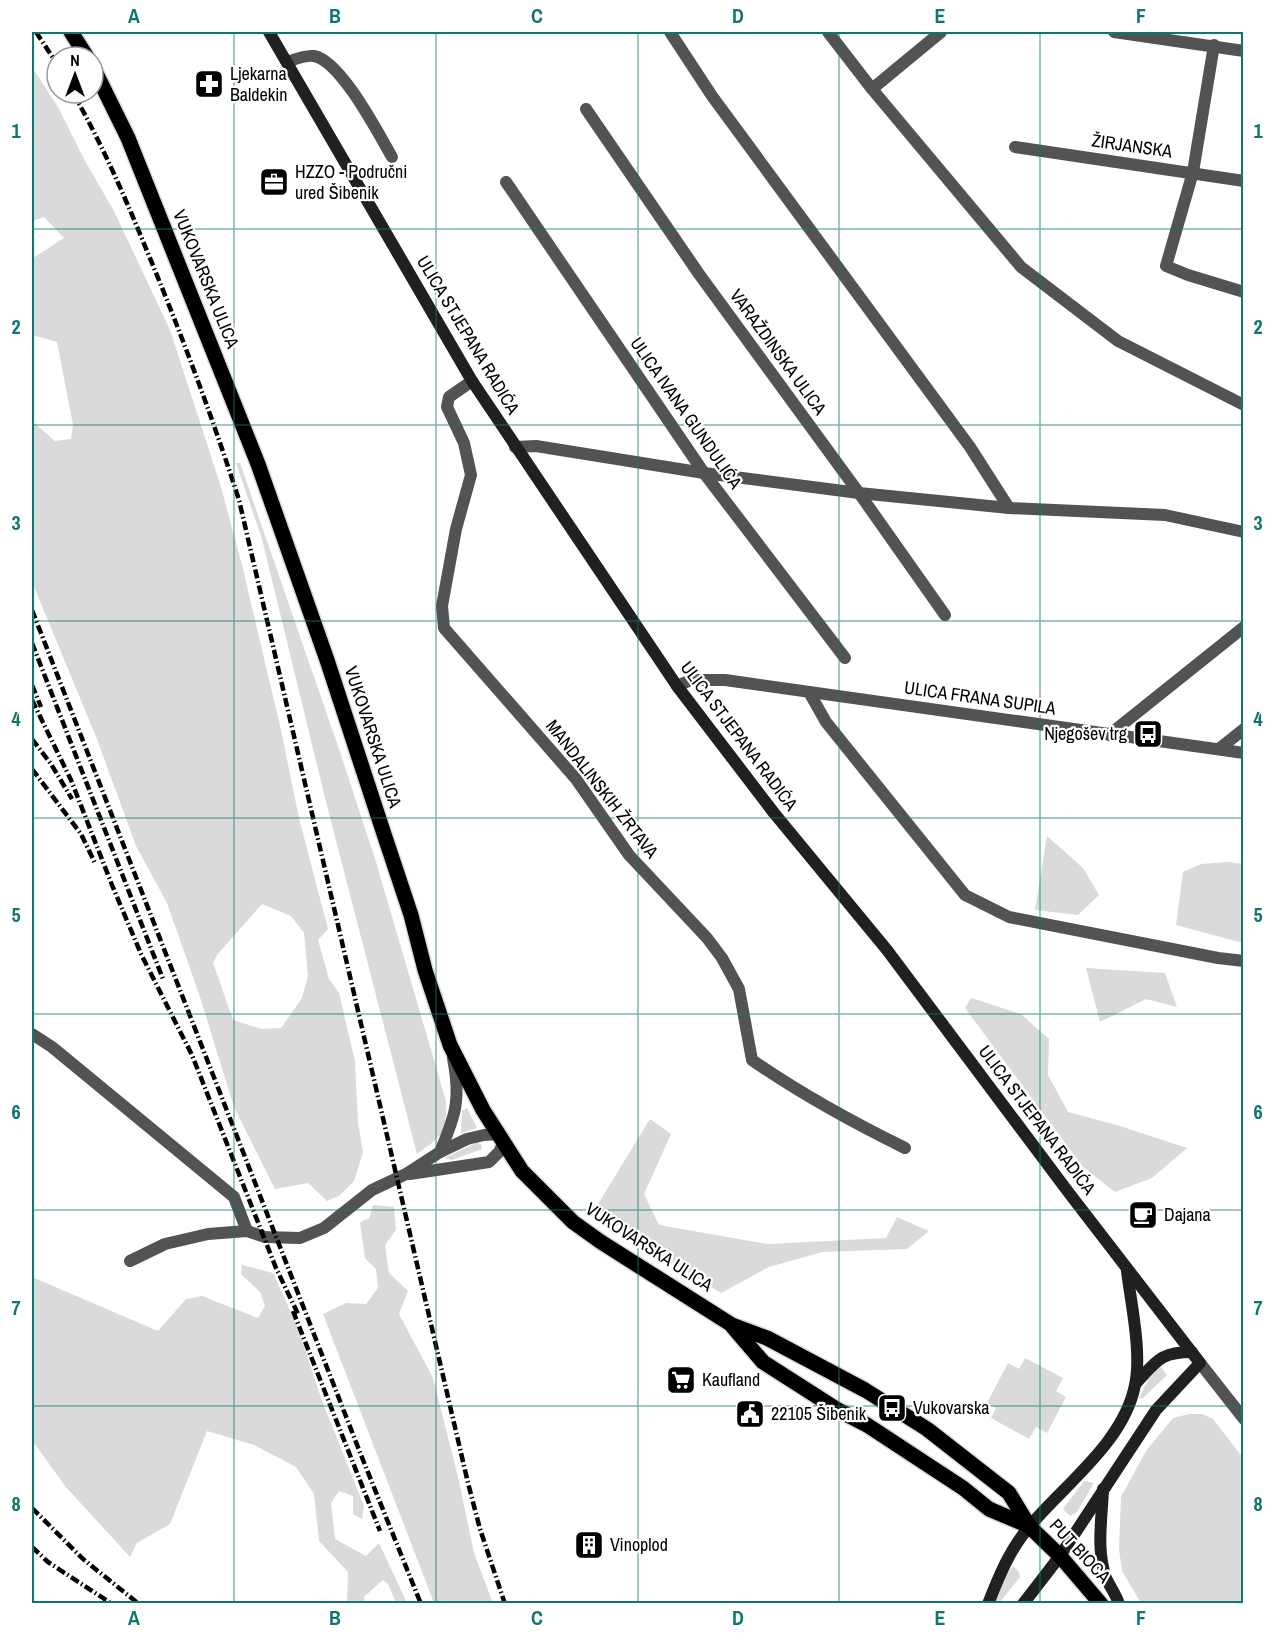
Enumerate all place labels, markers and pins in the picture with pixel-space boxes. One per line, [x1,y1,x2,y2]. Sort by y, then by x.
place label: Ljekarna Baldekin [230,61,287,107]
pharmacy icon: Ljekarna Baldekin [193,68,225,100]
place label: HZZO - Područni ured Šibenik [295,159,407,205]
office icon: HZZO - Područni ured Šibenik [258,166,290,198]
bus stop icon: Njegošev trg [1132,718,1164,750]
place label: Njegošev trg [1044,721,1128,746]
cafe icon: Dajana [1127,1199,1159,1231]
place label: Dajana [1164,1202,1211,1227]
supermarket icon: Kaufland [665,1364,697,1396]
place label: Kaufland [702,1367,760,1392]
bus stop icon: Vukovarska [876,1392,908,1424]
place label: Vukovarska [913,1395,990,1420]
public building icon: 22105 Šibenik [734,1398,766,1430]
place label: 22105 Šibenik [771,1401,867,1426]
building icon: Vinoplod [573,1529,605,1561]
place label: Vinoplod [610,1532,668,1557]

